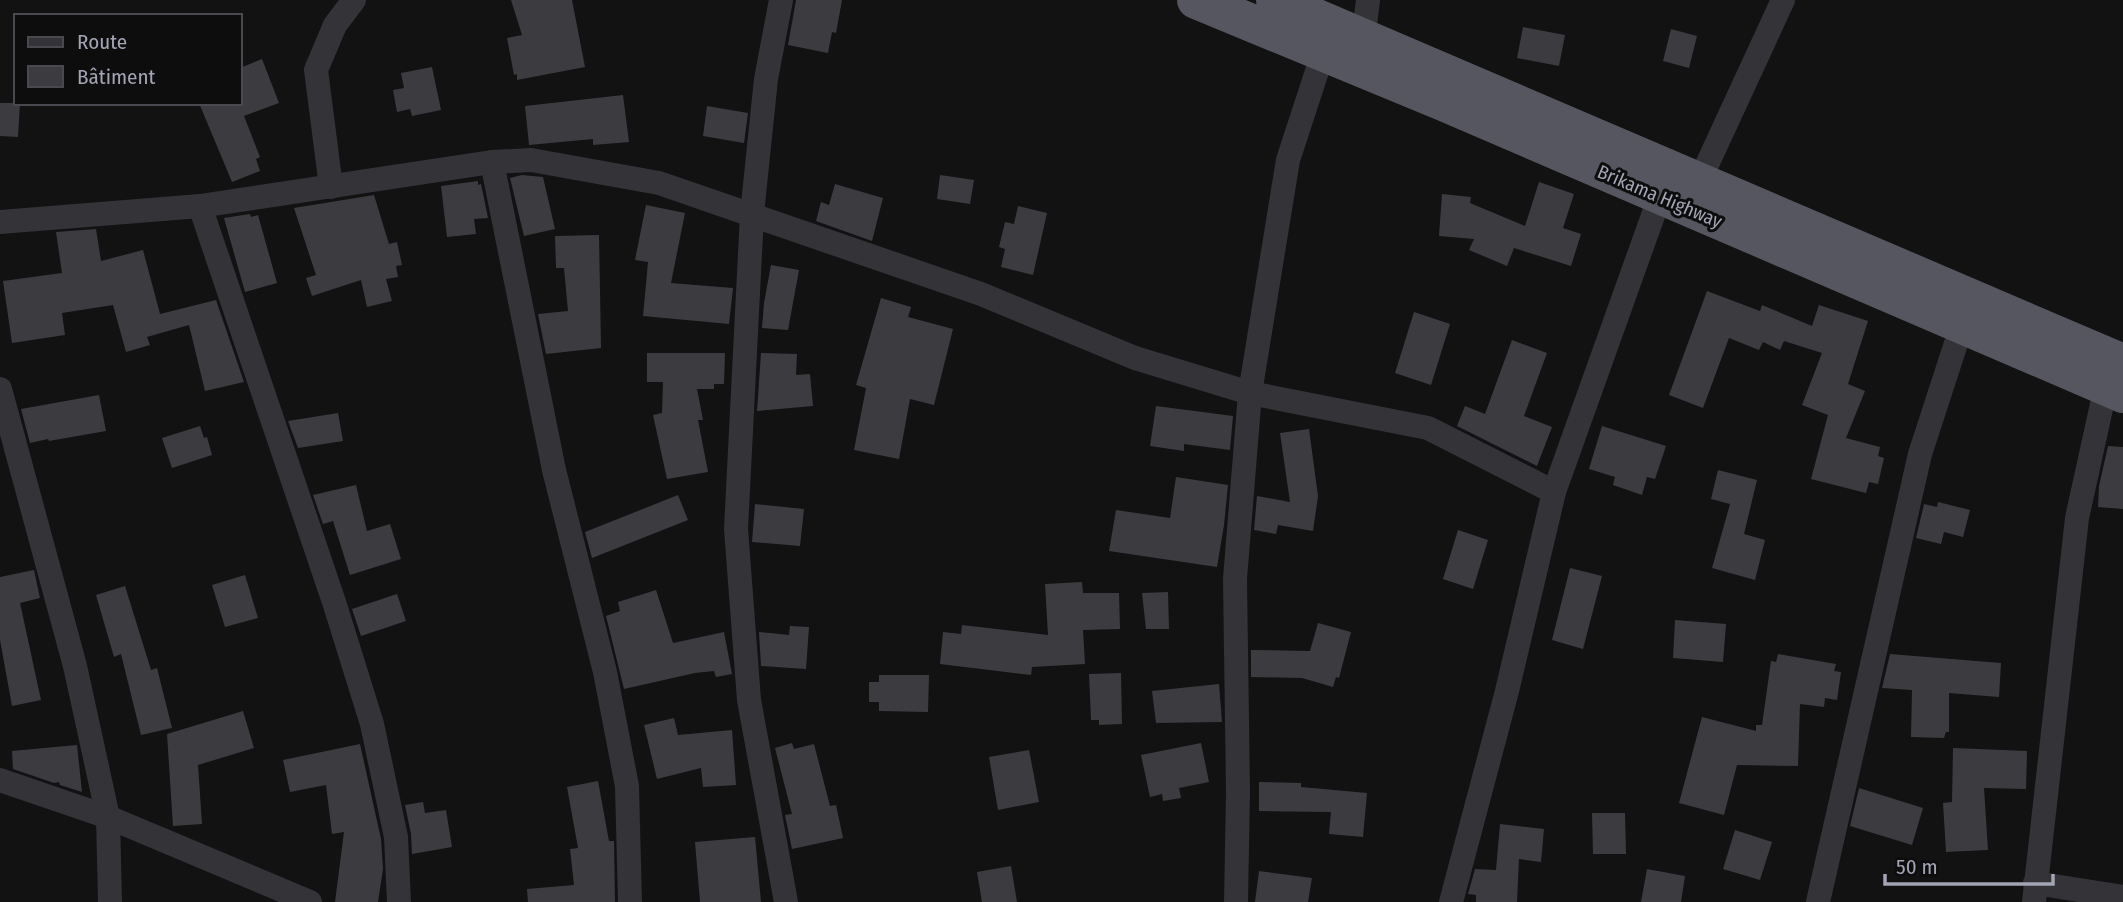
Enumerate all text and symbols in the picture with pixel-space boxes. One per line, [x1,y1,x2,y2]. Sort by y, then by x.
legend [14,14,242,105]
text: Route [77,29,127,55]
text: Bâtiment [77,64,156,90]
street label: Brikama Highway [1594,160,1726,233]
scale bar [1885,842,2053,886]
text: 50 m [1896,854,1938,880]

